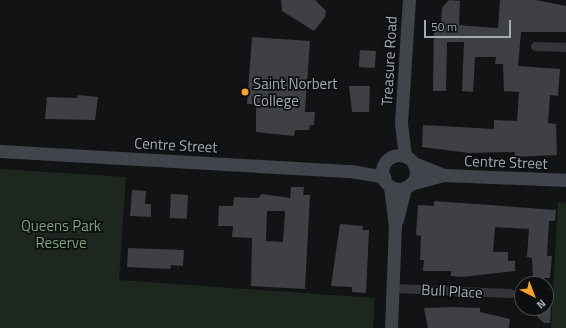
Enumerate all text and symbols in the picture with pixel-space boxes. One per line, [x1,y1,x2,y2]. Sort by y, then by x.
scale bar [426,12,513,38]
street label: Treasure Road [378,16,400,106]
text: 50 m [431,17,457,36]
place label: Saint Norbert College [253,74,338,109]
marker: Saint Norbert College [240,87,250,97]
street label: Centre Street [134,134,218,156]
street label: Centre Street [464,152,548,172]
park label: Queens Park Reserve [21,216,101,251]
north arrow [514,276,554,316]
street label: Bull Place [421,280,483,302]
text: N [533,296,550,313]

